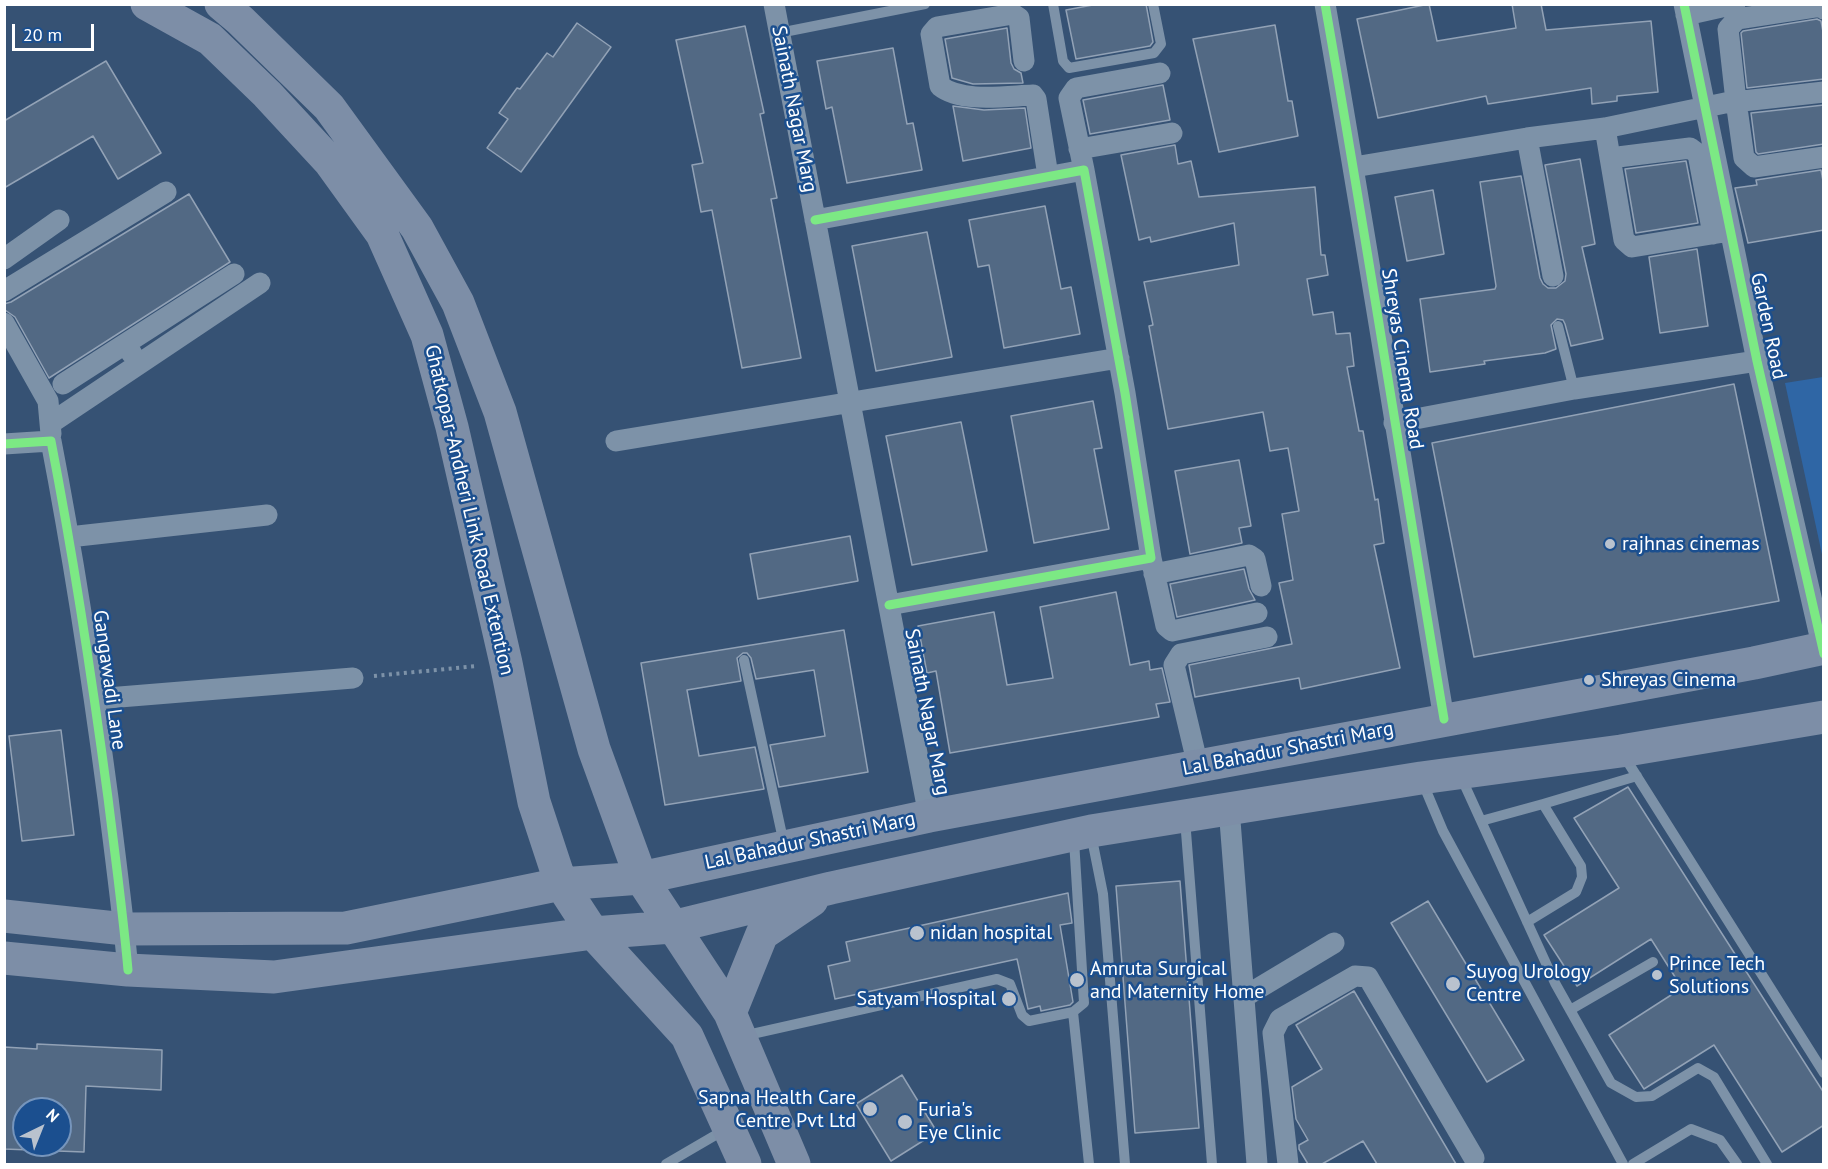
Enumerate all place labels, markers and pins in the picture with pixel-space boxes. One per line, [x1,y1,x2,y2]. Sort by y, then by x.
place label: rajhnas cinemas [1622,532,1760,556]
marker: rajhnas cinemas [1603,537,1617,551]
place label: Shreyas Cinema [1601,668,1736,692]
marker: Shreyas Cinema [1582,673,1596,687]
place label: nidan hospital [930,921,1052,945]
marker: nidan hospital [908,924,926,942]
place label: Prince Tech Solutions [1669,952,1765,999]
place label: Amruta Surgical and Maternity Home [1090,957,1265,1004]
place label: Suyog Urology Centre [1466,960,1590,1007]
marker: Prince Tech Solutions [1650,968,1664,982]
marker: Amruta Surgical and Maternity Home [1068,971,1086,989]
marker: Suyog Urology Centre [1444,975,1462,993]
place label: Satyam Hospital [857,987,996,1011]
marker: Satyam Hospital [1000,990,1018,1008]
place label: Sapna Health Care Centre Pvt Ltd [698,1086,856,1133]
place label: Furia's Eye Clinic [918,1098,1001,1145]
marker: Sapna Health Care Centre Pvt Ltd [861,1100,879,1118]
marker: Furia's Eye Clinic [896,1113,914,1131]

